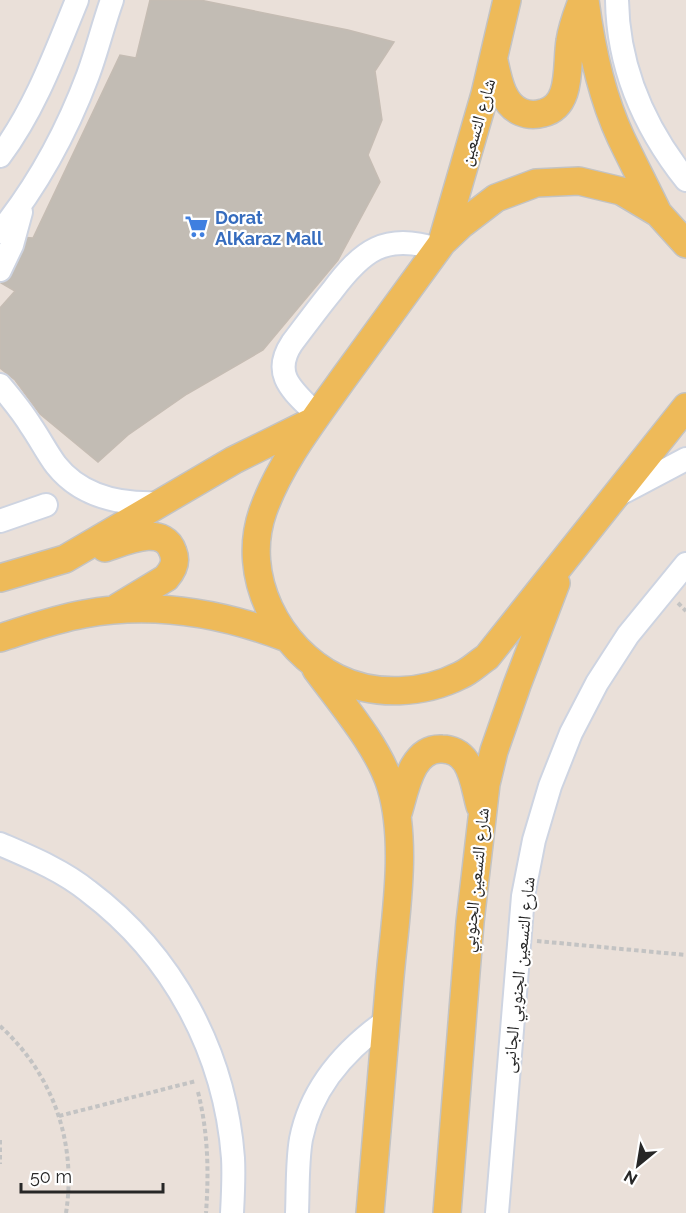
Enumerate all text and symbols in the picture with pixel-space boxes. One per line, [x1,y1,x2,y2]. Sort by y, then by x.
street label: شارع التسعين [455,76,500,168]
place label: Dorat AlKaraz Mall [215,207,323,249]
supermarket icon: Dorat AlKaraz Mall [184,214,210,240]
street label: شارع التسعين الجنوبي [457,807,498,954]
street label: شارع التسعين الجنوبي الجانبى [497,876,543,1075]
north arrow [608,1135,668,1195]
scale bar [21,1156,164,1194]
text: 50 m [30,1166,72,1187]
text: N [621,1166,641,1189]

